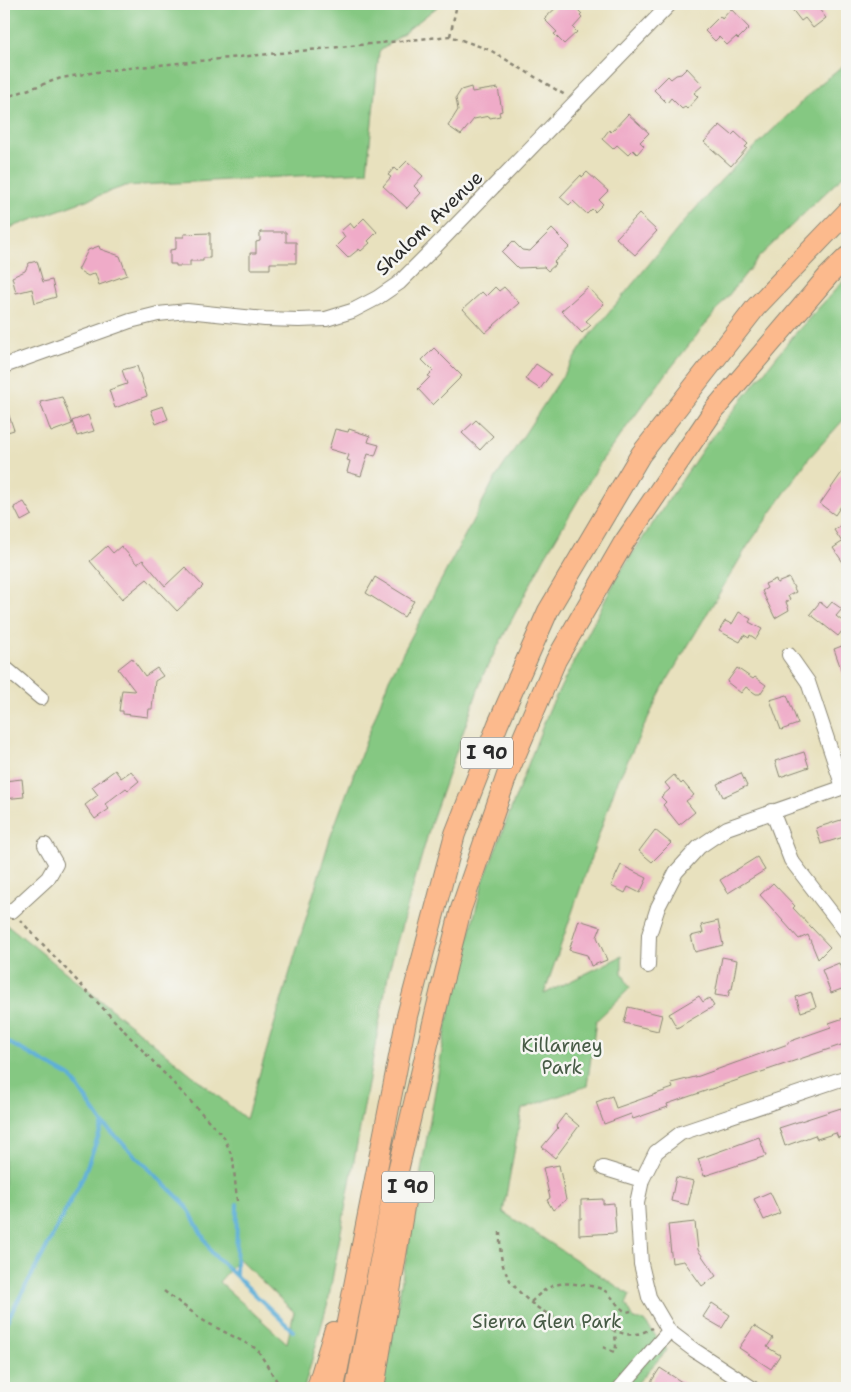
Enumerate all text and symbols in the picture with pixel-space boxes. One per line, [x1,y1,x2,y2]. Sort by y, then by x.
street label: Shalom Avenue [370,165,488,281]
road number: I 90 [461,738,513,768]
park label: Killarney Park [521,1033,603,1080]
road number: I 90 [382,1172,434,1202]
park label: Sierra Glen Park [472,1309,622,1334]

